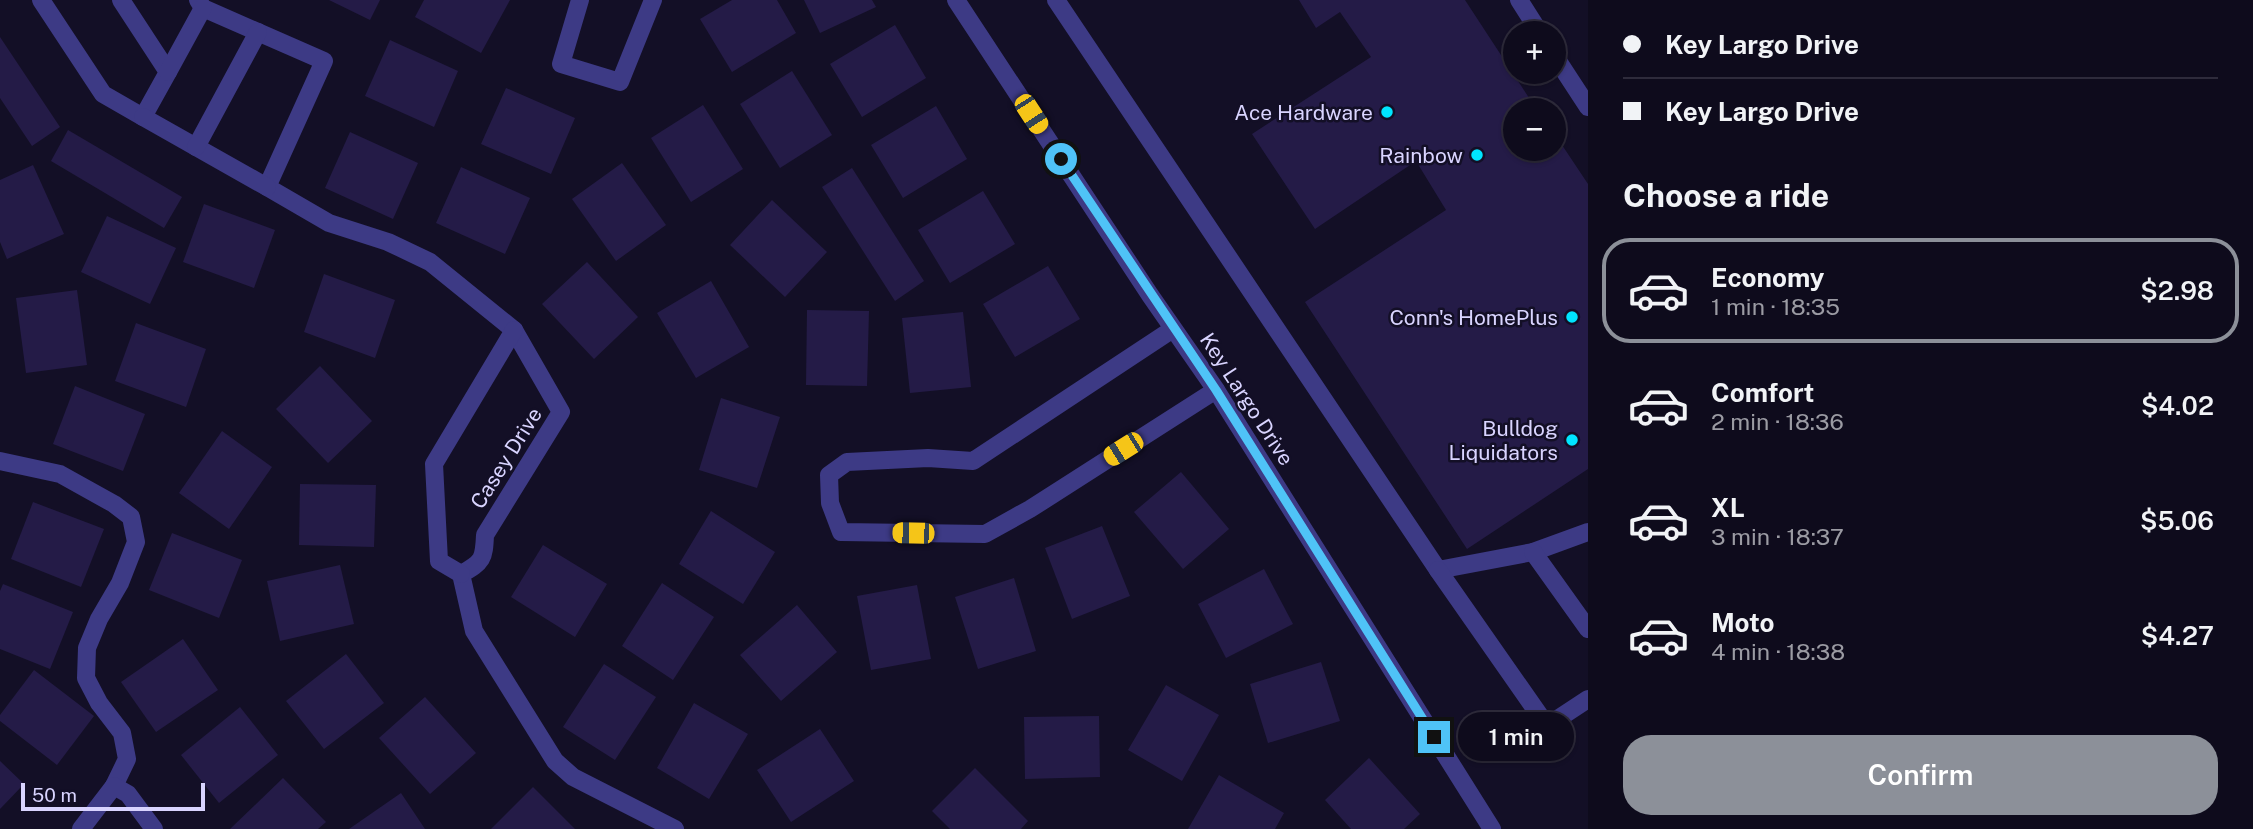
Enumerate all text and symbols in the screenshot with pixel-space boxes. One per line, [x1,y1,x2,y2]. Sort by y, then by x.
map controls [1503,21,1566,161]
button: + [1503,21,1566,84]
text: Key Largo Drive [1665,29,1859,60]
car [1011,91,1052,137]
text: Key Largo Drive [1665,96,1859,127]
button: − [1503,98,1566,161]
place label: Ace Hardware [1234,100,1373,125]
marker: Ace Hardware [1379,104,1395,120]
route start [1045,143,1077,175]
place label: Rainbow [1379,143,1463,168]
marker: Rainbow [1469,147,1485,163]
text: Choose a ride [1623,177,1829,214]
icon: car [1627,259,1690,322]
text: Economy [1711,262,1824,293]
text: $2.98 [2140,275,2214,306]
text: 1 min · 18:35 [1711,293,1840,320]
place label: Conn's HomePlus [1389,305,1558,330]
marker: Conn's HomePlus [1564,309,1580,325]
street label: Key Largo Drive [1195,328,1299,470]
icon: car [1627,374,1690,437]
text: Comfort [1711,377,1814,408]
text: $4.02 [2141,390,2214,421]
street label: Casey Drive [465,403,547,513]
text: 2 min · 18:36 [1711,408,1844,435]
place label: Bulldog Liquidators [1448,416,1558,465]
car [1100,429,1147,469]
marker: Bulldog Liquidators [1564,432,1580,448]
icon: car [1627,489,1690,552]
text: XL [1711,492,1745,523]
text: $5.06 [2140,505,2214,536]
car [892,522,935,544]
text: 3 min · 18:37 [1711,523,1844,550]
icon: car [1627,604,1690,667]
text: Moto [1711,607,1774,638]
text: $4.27 [2141,620,2214,651]
text: 4 min · 18:38 [1711,638,1845,665]
callout: 1 min [1458,712,1574,762]
route end [1418,721,1450,753]
text: 1 min [1489,723,1543,750]
button: Confirm [1623,735,2218,815]
scale bar [21,780,205,812]
text: 50 m [32,784,77,806]

